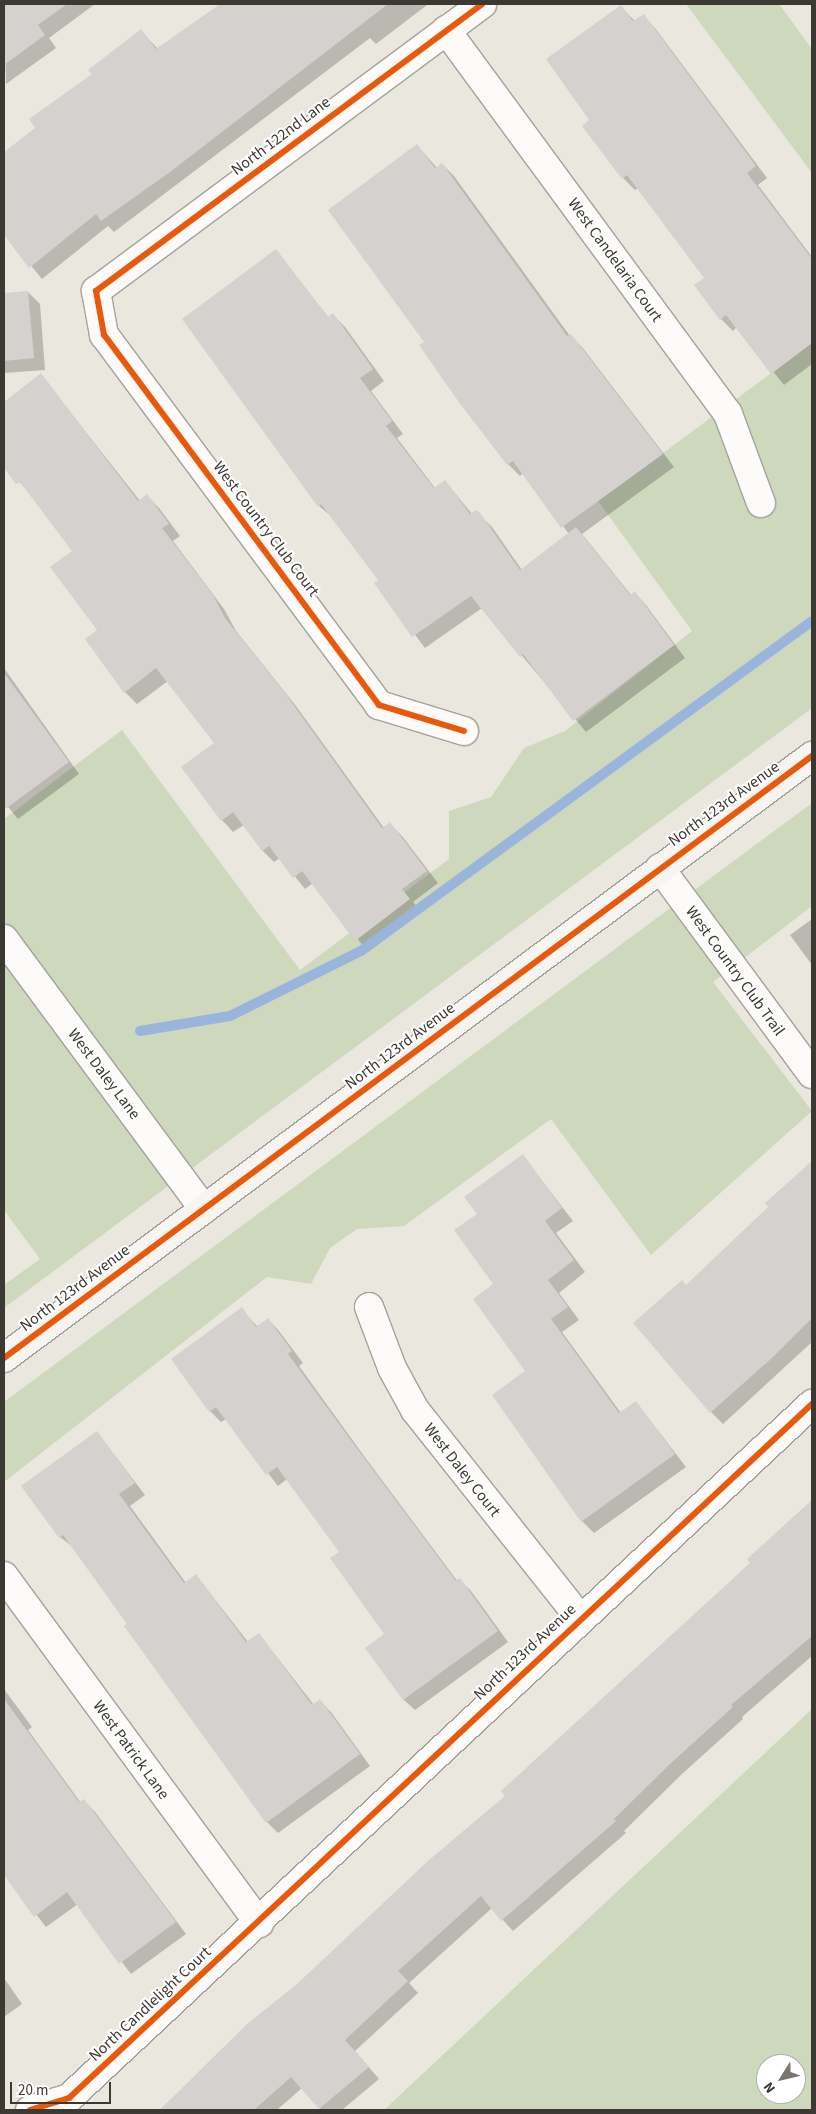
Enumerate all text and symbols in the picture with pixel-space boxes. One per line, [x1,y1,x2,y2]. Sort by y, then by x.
street label: North 122nd Lane [228,92,334,180]
street label: West Candelaria Court [564,194,666,326]
street label: West Country Club Court [209,458,323,600]
street label: North 123rd Avenue [665,757,783,851]
street label: West Country Club Trail [681,902,789,1040]
street label: North 123rd Avenue [341,998,459,1094]
street label: West Daley Lane [64,1025,144,1123]
street label: North 123rd Avenue [16,1240,134,1336]
street label: West Daley Court [419,1419,505,1521]
street label: North 123rd Avenue [470,1600,580,1704]
street label: West Patrick Lane [89,1697,173,1803]
street label: North Candlelight Court [85,1943,215,2065]
north arrow [756,2054,806,2104]
scale bar [12,2072,114,2104]
text: N [759,2078,781,2097]
text: 20 m [18,2080,48,2101]

